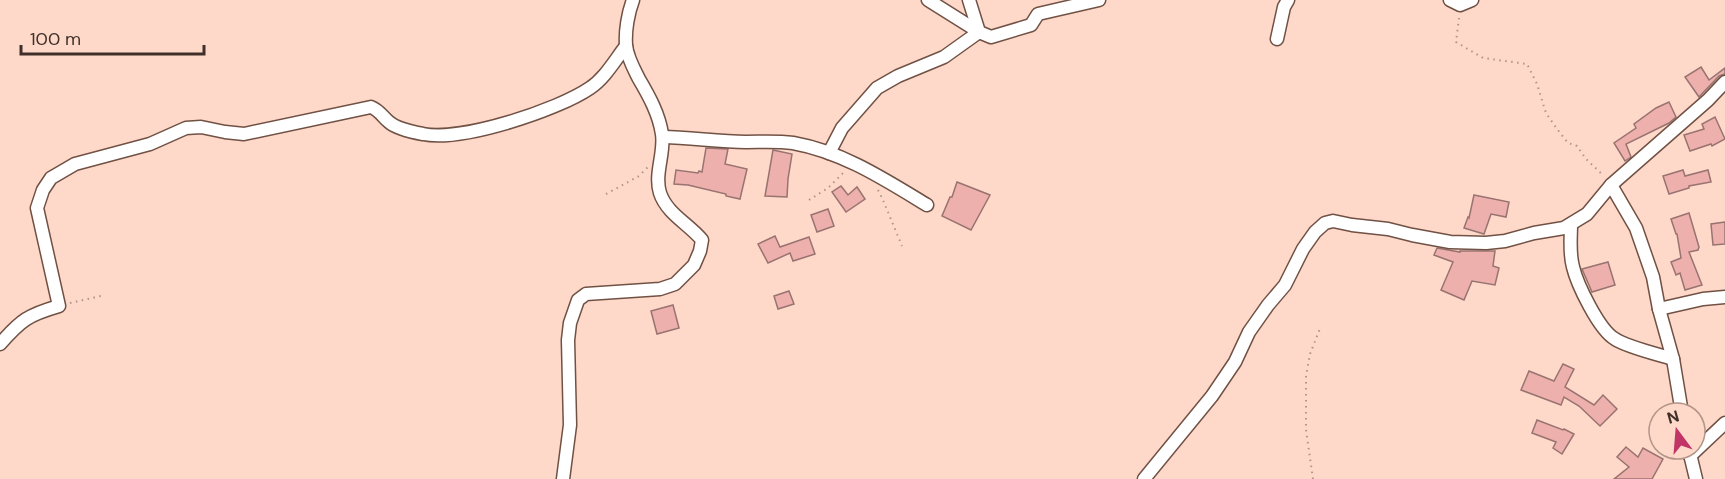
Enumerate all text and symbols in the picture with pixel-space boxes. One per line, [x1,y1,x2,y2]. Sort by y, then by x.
scale bar [21,18,204,56]
text: 100 m [30,27,81,51]
north arrow [1647,401,1707,461]
text: N [1664,405,1682,429]

